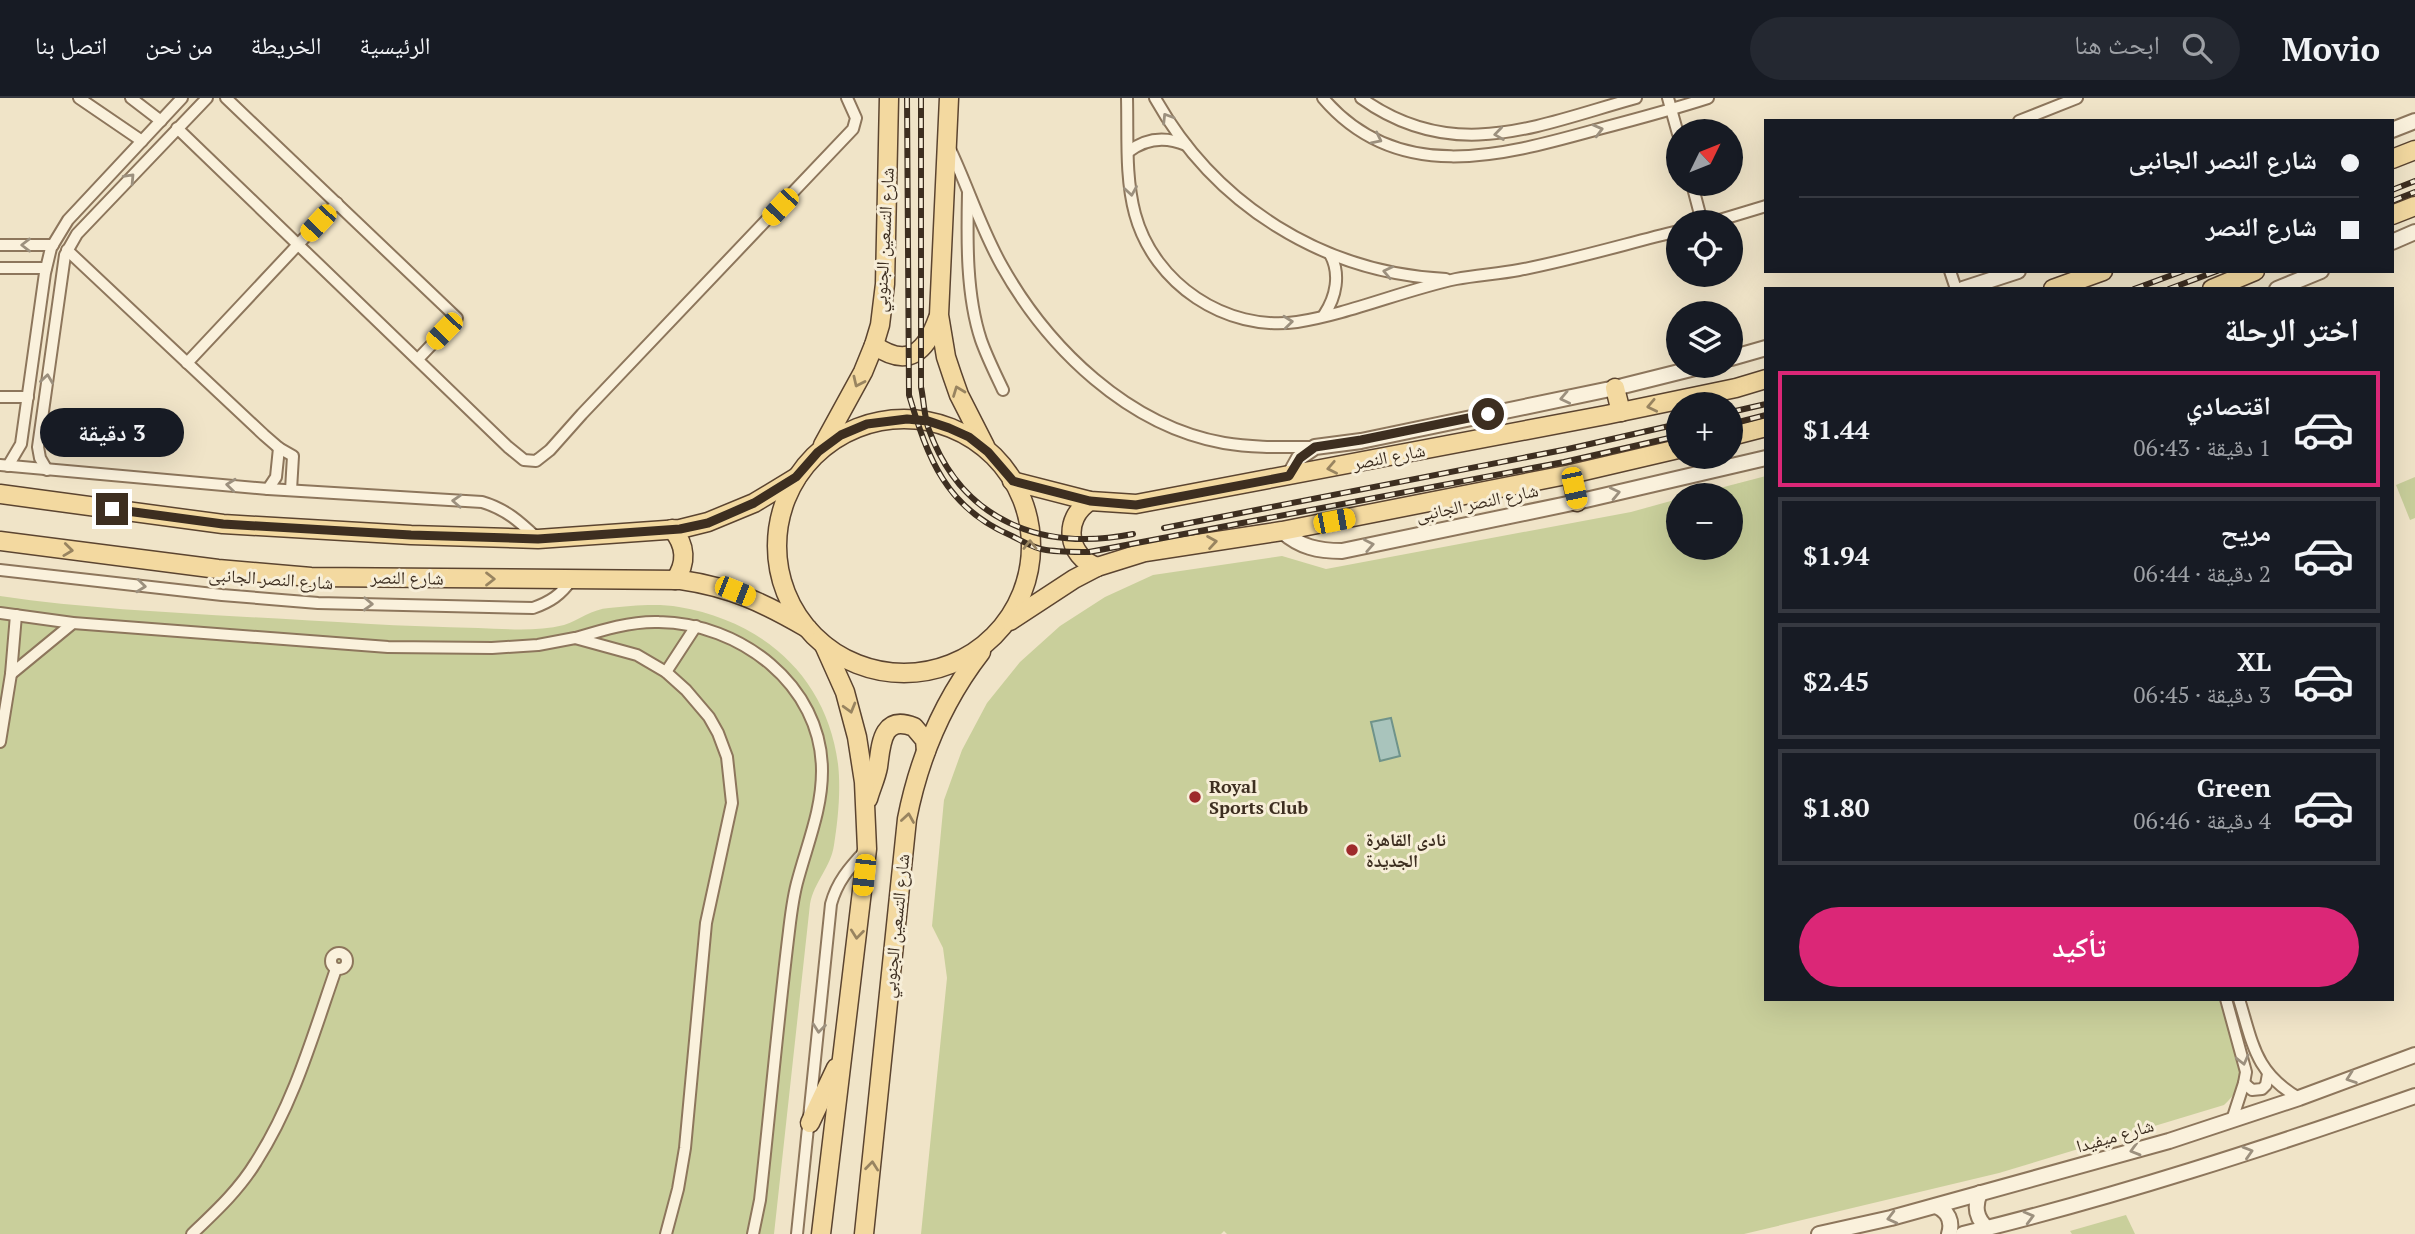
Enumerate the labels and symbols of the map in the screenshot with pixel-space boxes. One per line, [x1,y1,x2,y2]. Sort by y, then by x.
one-way arrow [1163,113,1176,126]
north arrow [1666,119,1743,196]
one-way arrow [1591,123,1603,138]
one-way arrow [1493,126,1505,141]
one-way arrow [1370,130,1382,144]
street label: شارع التسعين الجنوبي [867,167,902,313]
one-way arrow [122,173,135,186]
car [758,184,803,230]
one-way arrow [1123,185,1138,196]
car [296,200,341,246]
one-way arrow [21,237,31,253]
one-way arrow [1382,265,1394,280]
car [422,309,467,353]
one-way arrow [1283,315,1294,330]
one-way arrow [40,374,55,385]
one-way arrow [852,375,866,387]
one-way arrow [952,385,966,397]
one-way arrow [1559,390,1571,405]
one-way arrow [1646,397,1658,412]
route start [1472,398,1504,430]
callout: 3 دقيقة [40,408,184,456]
street label: شارع النصر [1350,437,1427,475]
one-way arrow [1326,460,1338,475]
car [1560,465,1589,511]
street label: شارع النصر الجانبى [1413,477,1540,527]
one-way arrow [225,478,236,493]
one-way arrow [1609,487,1621,501]
route end [96,493,128,525]
one-way arrow [452,494,463,509]
car [1312,507,1357,535]
one-way arrow [1206,535,1218,550]
one-way arrow [1363,539,1375,554]
one-way arrow [1022,540,1037,551]
one-way arrow [62,542,74,557]
street label: شارع النصر الجانبى [208,562,334,594]
street label: شارع النصر [369,564,444,590]
one-way arrow [485,571,495,587]
car [712,573,759,609]
one-way arrow [135,579,147,594]
one-way arrow [362,597,373,612]
one-way arrow [841,702,856,714]
place label: Royal Sports Club [1209,774,1309,819]
marker: Royal Sports Club [1187,789,1203,805]
one-way arrow [900,812,915,824]
place label: نادى القاهرة الجديدة [1366,827,1446,872]
marker: نادى القاهرة الجديدة [1344,842,1360,858]
car [852,853,877,897]
street label: شارع التسعين الجنوبي [875,853,918,1000]
one-way arrow [850,929,865,940]
one-way arrow [812,1022,827,1033]
one-way arrow [2235,1054,2249,1066]
one-way arrow [2346,1070,2358,1084]
street label: شارع ميفيدا [2073,1113,2156,1158]
one-way arrow [2129,1142,2141,1156]
one-way arrow [2241,1146,2253,1161]
one-way arrow [864,1160,879,1171]
one-way arrow [1887,1210,1899,1224]
one-way arrow [2023,1210,2035,1225]

